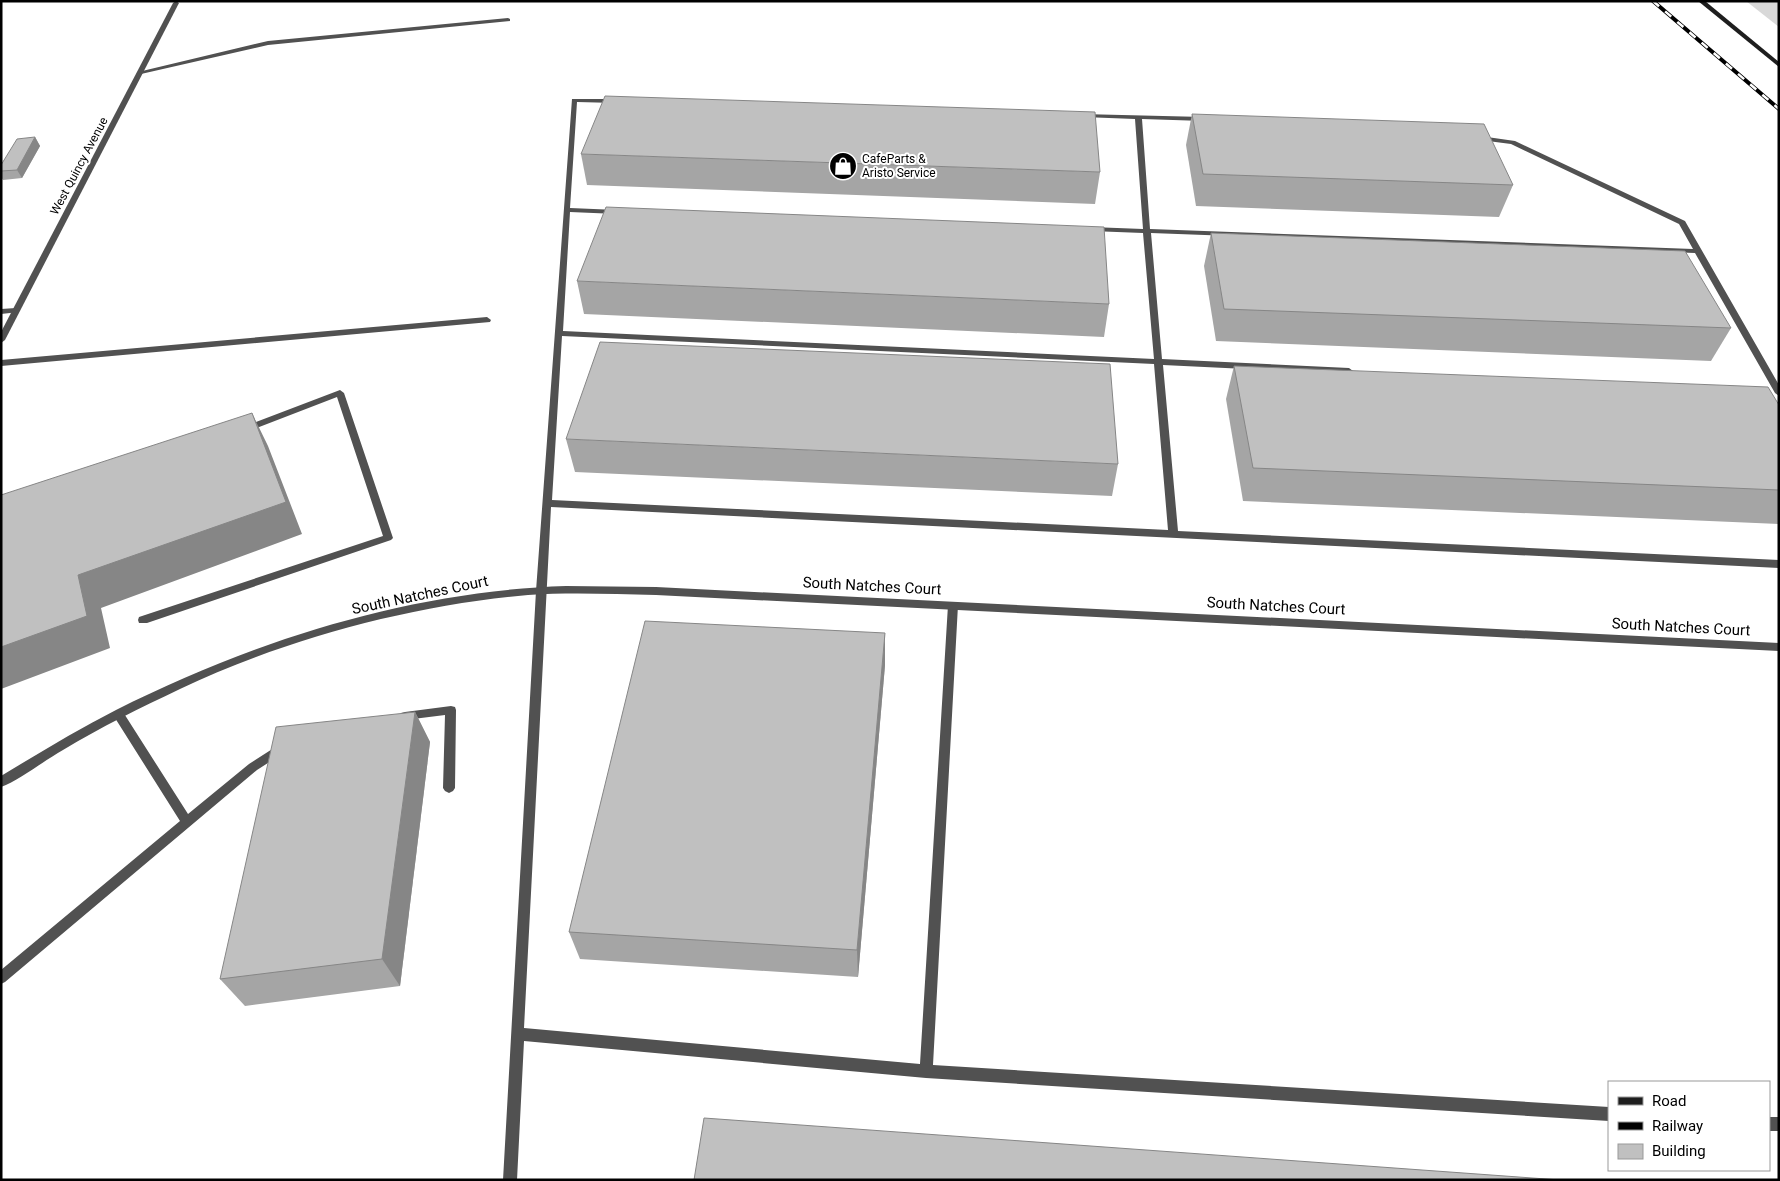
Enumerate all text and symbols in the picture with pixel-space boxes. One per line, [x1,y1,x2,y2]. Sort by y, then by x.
street label: West Quincy Avenue [47,115,111,217]
shop icon: CafeParts & Aristo Service [828,151,858,181]
place label: CafeParts & Aristo Service [862,152,936,180]
street label: South Natches Court [350,572,490,618]
street label: South Natches Court [802,573,942,599]
street label: South Natches Court [1206,593,1346,619]
street label: South Natches Court [1611,614,1751,640]
legend [1608,1081,1770,1171]
text: Road [1652,1092,1686,1110]
text: Railway [1652,1117,1703,1135]
text: Building [1652,1142,1706,1160]

